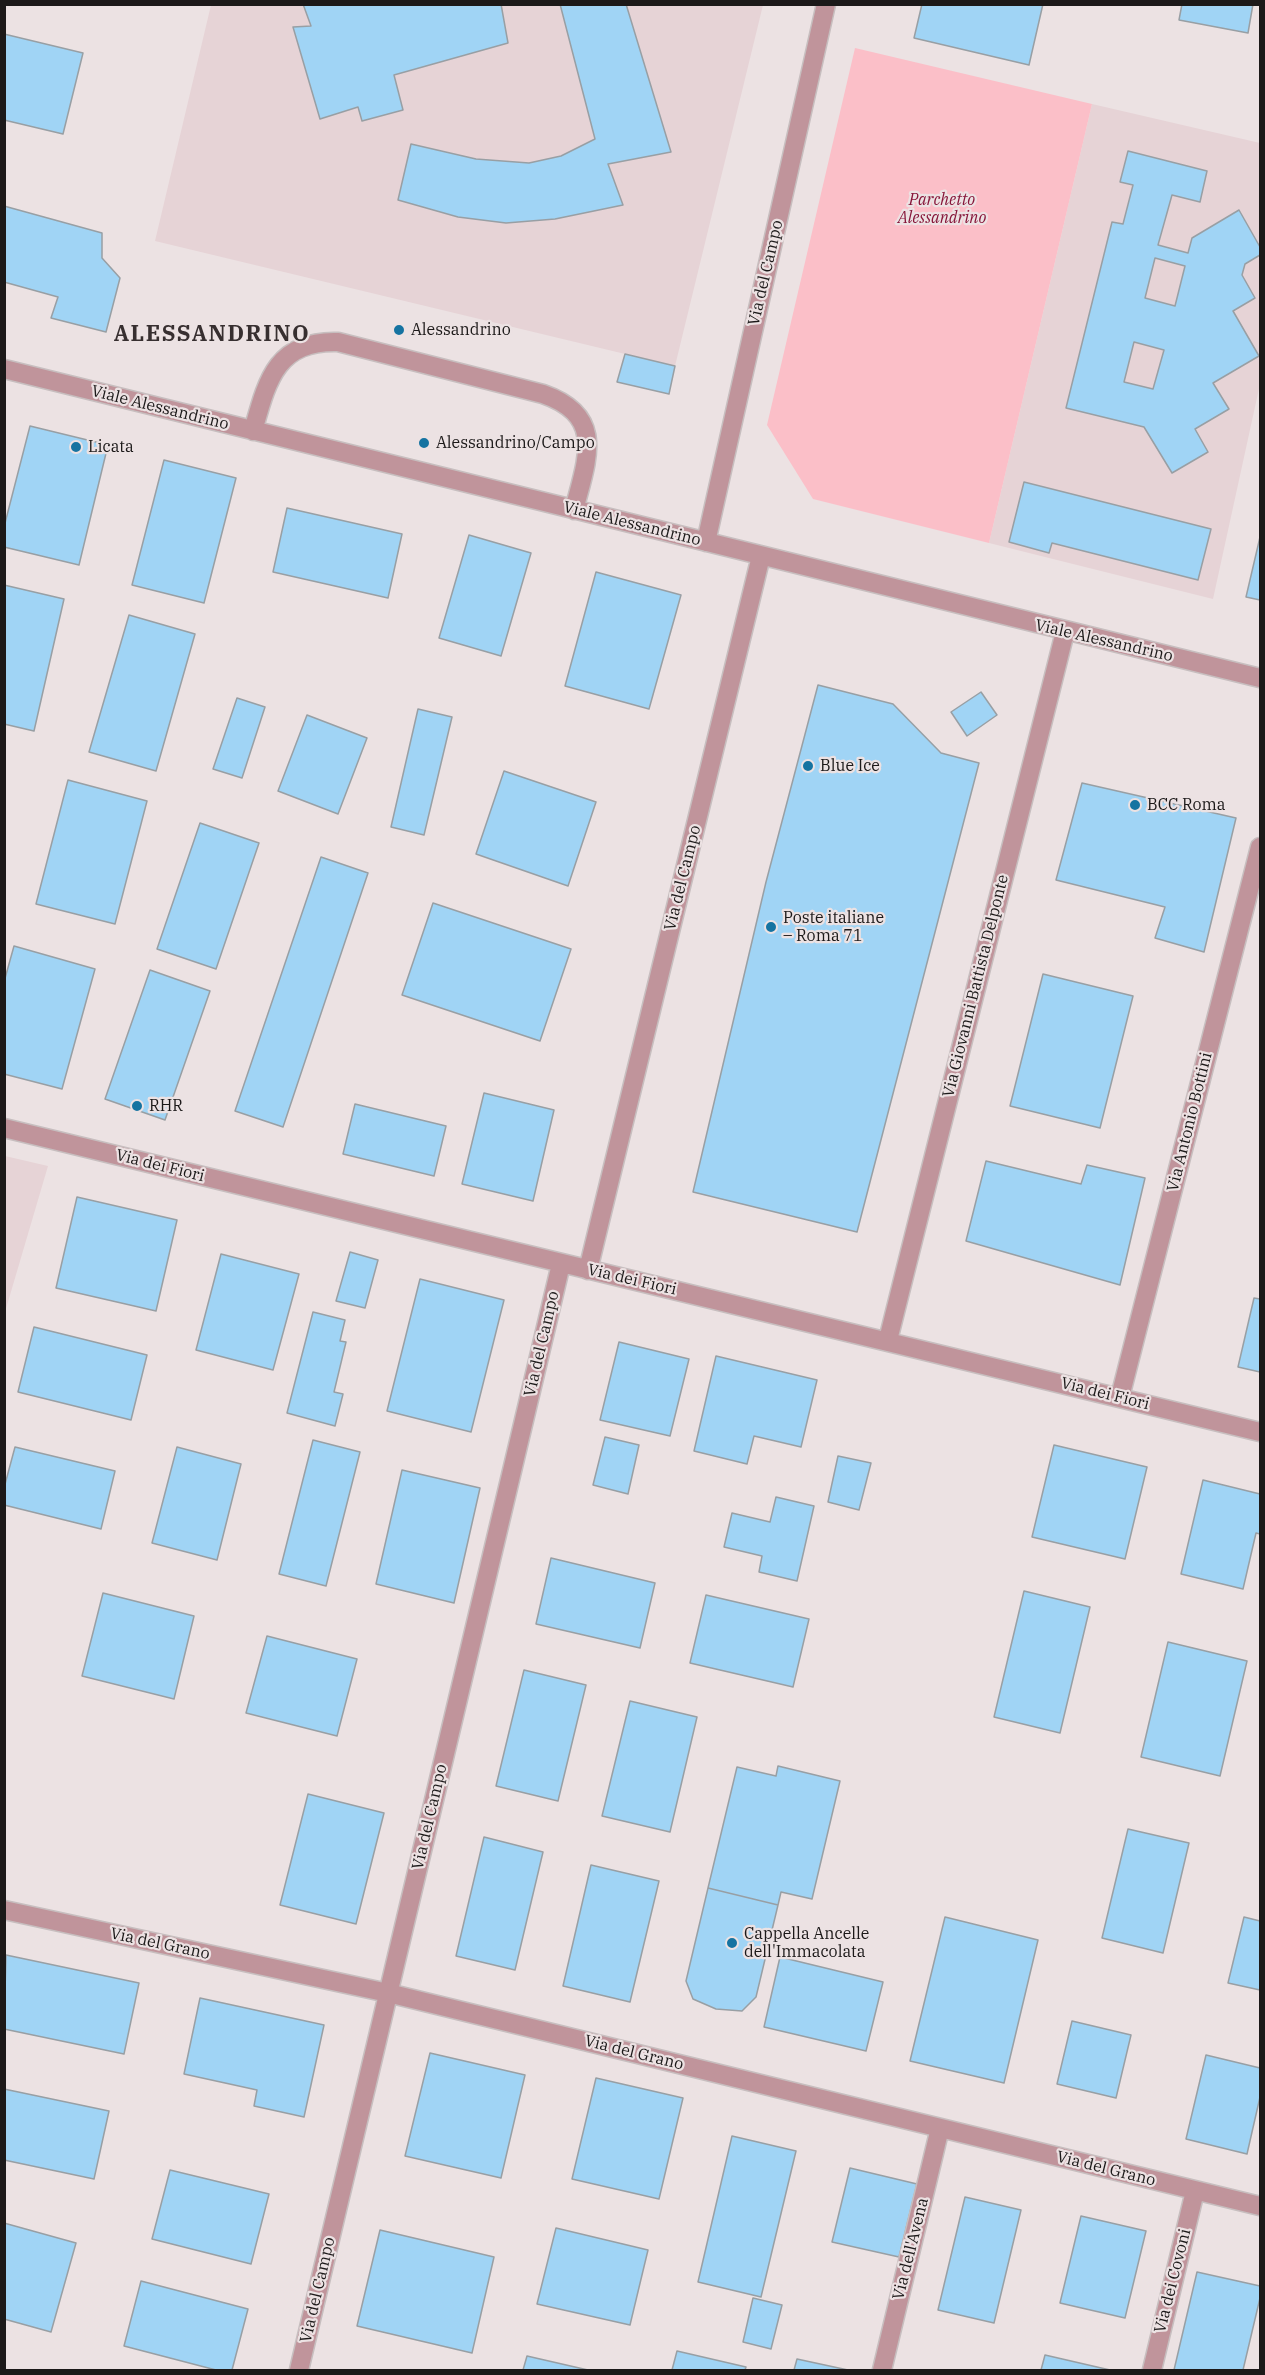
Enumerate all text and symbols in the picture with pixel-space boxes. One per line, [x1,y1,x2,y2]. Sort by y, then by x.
park label: Parchetto Alessandrino [898,190,986,228]
street label: Via del Campo [745,218,787,328]
place label: Alessandrino [411,320,511,340]
district label: ALESSANDRINO [114,322,310,348]
marker: Alessandrino [392,323,406,337]
street label: Viale Alessandrino [89,382,231,434]
place label: Alessandrino/Campo [436,433,595,453]
marker: Alessandrino/Campo [417,436,431,450]
place label: Licata [88,437,134,457]
marker: Licata [69,440,83,454]
street label: Viale Alessandrino [561,498,703,550]
street label: Viale Alessandrino [1033,616,1175,666]
place label: Blue Ice [820,756,880,776]
marker: Blue Ice [801,759,815,773]
place label: BCC Roma [1147,795,1226,815]
marker: BCC Roma [1128,798,1142,812]
street label: Via del Campo [661,823,705,933]
street label: Via Giovanni Battista Delponte [939,873,1013,1099]
place label: Poste italiane – Roma 71 [783,908,884,946]
marker: Poste italiane – Roma 71 [764,920,778,934]
street label: Via Antonio Bottini [1163,1050,1217,1194]
place label: RHR [149,1096,183,1116]
marker: RHR [130,1099,144,1113]
street label: Via dei Fiori [114,1146,206,1186]
street label: Via dei Fiori [586,1260,678,1300]
street label: Via del Campo [521,1289,563,1399]
street label: Via dei Fiori [1059,1374,1151,1414]
street label: Via del Campo [409,1762,451,1872]
street label: Via del Grano [109,1924,211,1964]
place label: Cappella Ancelle dell'Immacolata [744,1924,869,1962]
marker: Cappella Ancelle dell'Immacolata [725,1936,739,1950]
street label: Via del Grano [583,2031,685,2075]
street label: Via del Grano [1055,2147,1157,2191]
street label: Via dell'Avena [889,2196,933,2302]
street label: Via dei Covoni [1151,2227,1195,2335]
street label: Via del Campo [297,2235,339,2345]

